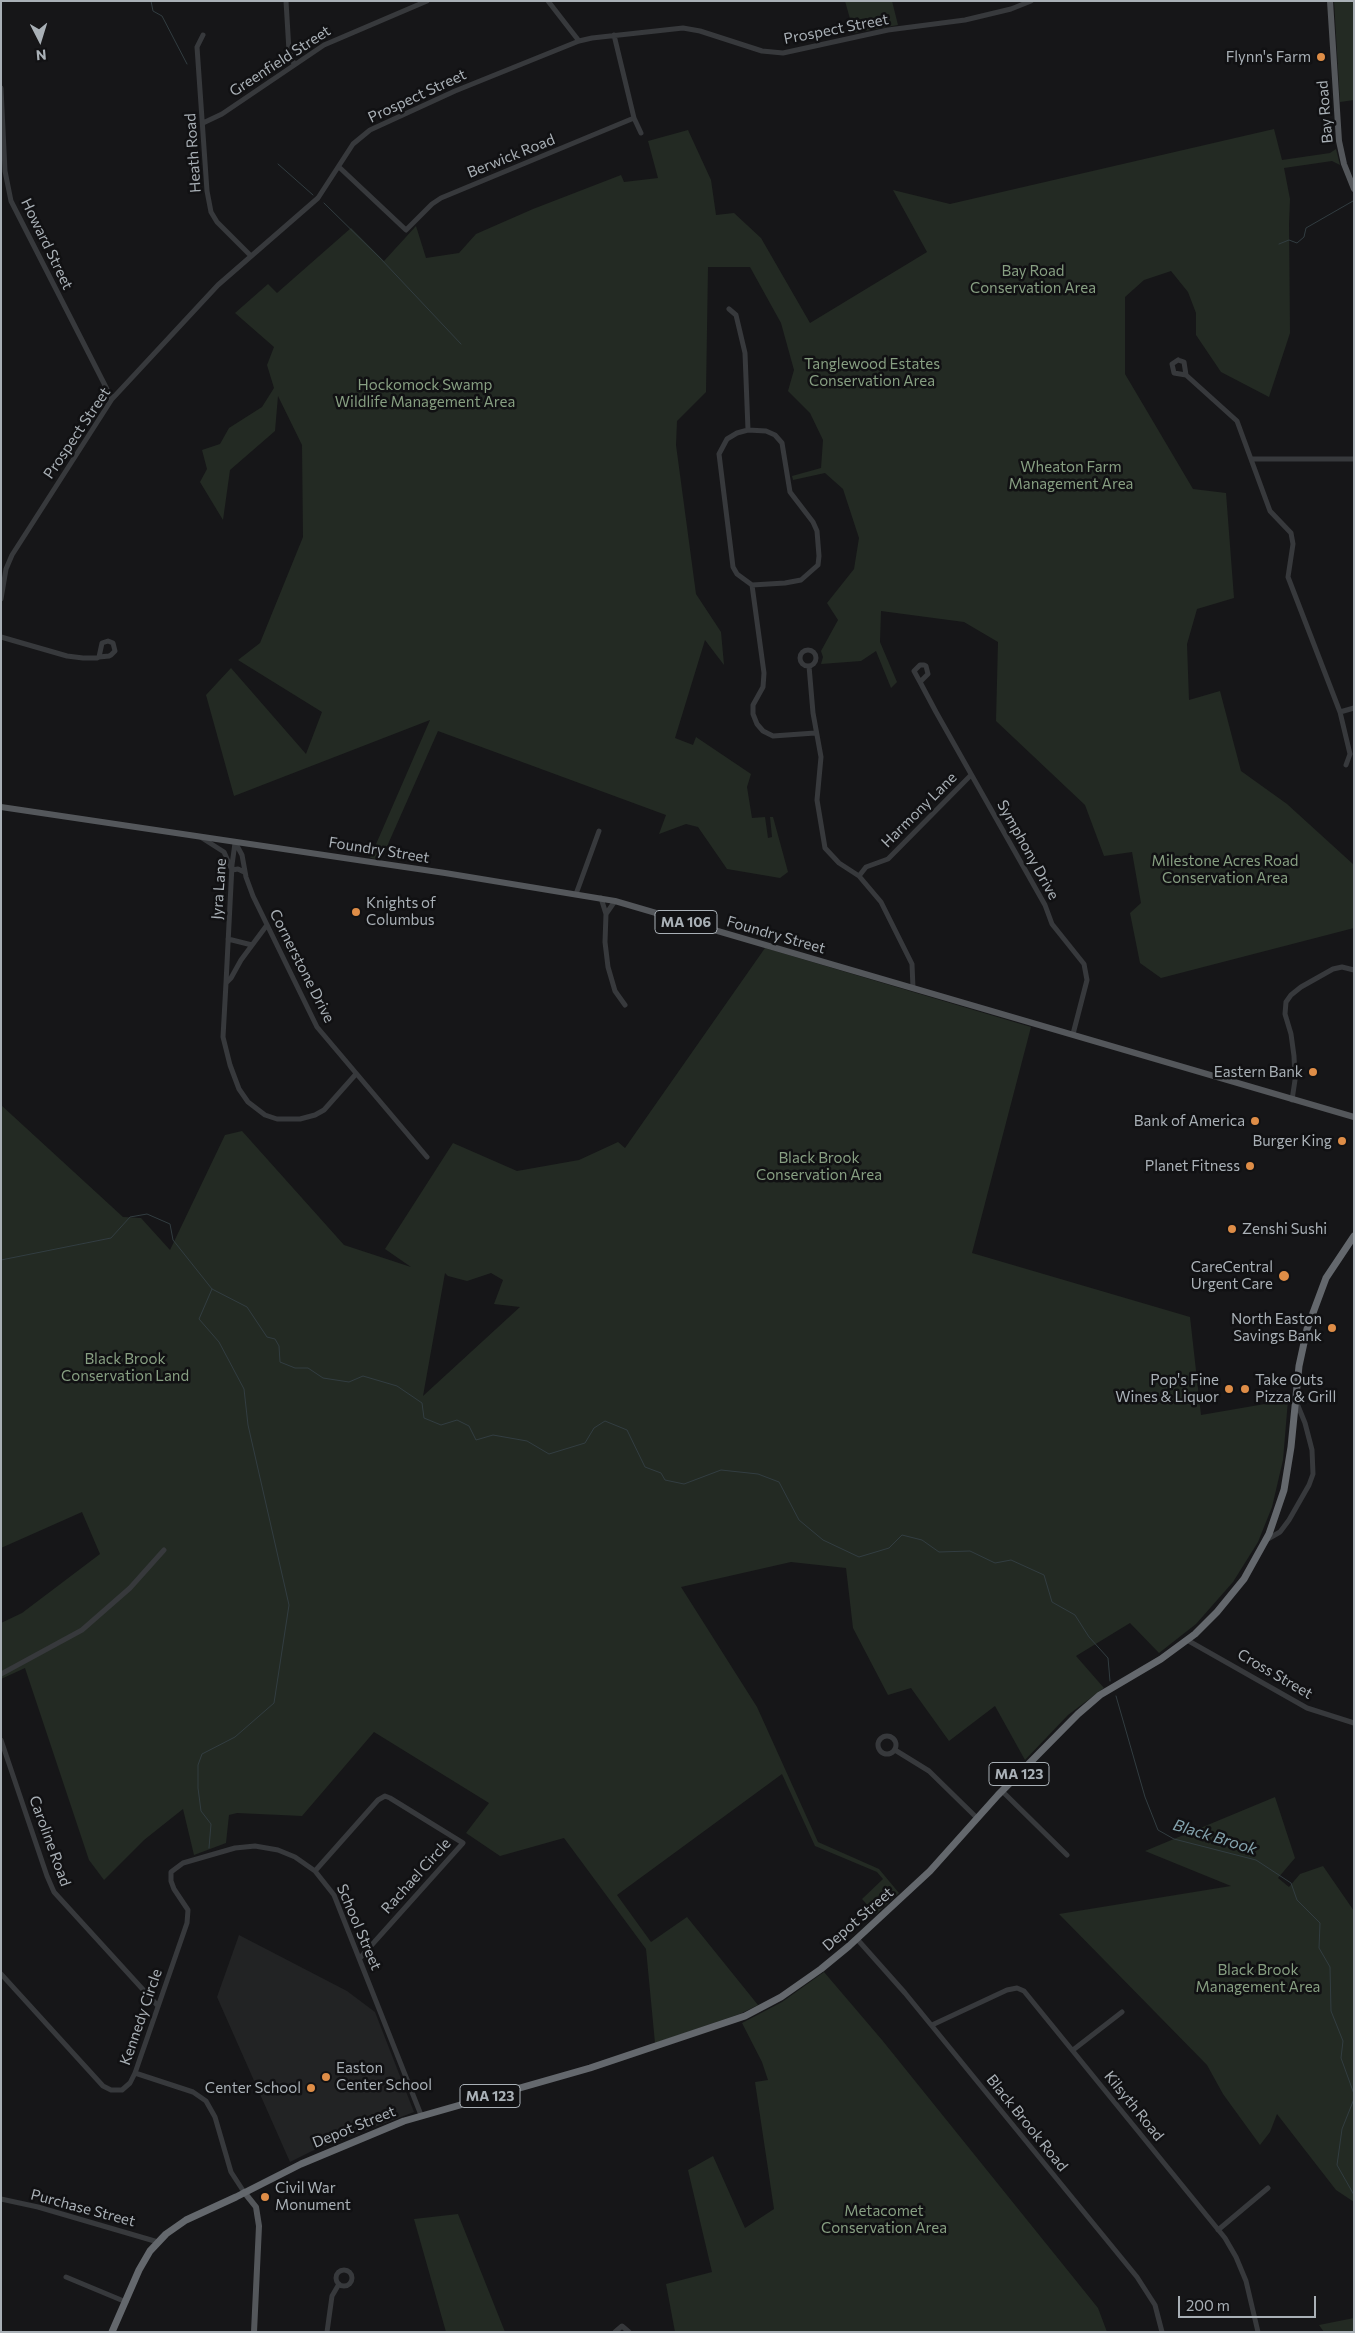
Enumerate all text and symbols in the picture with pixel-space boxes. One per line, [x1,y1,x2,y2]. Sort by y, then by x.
street label: Prospect Street [782,10,890,48]
north arrow [15,15,65,65]
street label: Greenfield Street [226,22,334,100]
text: N [35,47,47,64]
place label: Flynn's Farm [1226,48,1311,66]
marker: Flynn's Farm [1315,51,1327,63]
street label: Prospect Street [365,65,469,127]
street label: Bay Road [1313,80,1337,144]
street label: Heath Road [181,113,205,193]
street label: Berwick Road [465,130,557,182]
street label: Howard Street [17,195,77,293]
park label: Bay Road Conservation Area [970,262,1096,297]
park label: Tanglewood Estates Conservation Area [804,355,940,390]
park label: Hockomock Swamp Wildlife Management Area [335,376,515,411]
street label: Prospect Street [40,384,114,482]
park label: Wheaton Farm Management Area [1009,458,1133,493]
street label: Harmony Lane [878,769,960,851]
street label: Symphony Drive [993,797,1063,903]
street label: Foundry Street [327,833,431,867]
park label: Milestone Acres Road Conservation Area [1152,852,1298,887]
street label: Jyra Lane [208,858,230,920]
place label: Knights of Columbus [366,894,436,929]
street label: Cornerstone Drive [266,906,338,1026]
marker: Knights of Columbus [350,906,362,918]
road number: MA 106 [655,910,717,934]
street label: Foundry Street [725,912,827,958]
place label: Eastern Bank [1214,1063,1303,1081]
marker: Eastern Bank [1307,1066,1319,1078]
place label: Bank of America [1134,1112,1245,1130]
marker: Bank of America [1249,1115,1261,1127]
place label: Burger King [1253,1132,1332,1150]
marker: Burger King [1336,1135,1348,1147]
park label: Black Brook Conservation Area [756,1149,882,1184]
place label: Planet Fitness [1145,1157,1240,1175]
marker: Planet Fitness [1244,1160,1256,1172]
place label: Zenshi Sushi [1242,1220,1327,1238]
marker: Zenshi Sushi [1226,1223,1238,1235]
place label: CareCentral Urgent Care [1191,1258,1273,1293]
marker: CareCentral Urgent Care [1277,1269,1291,1283]
place label: North Easton Savings Bank [1231,1310,1322,1345]
marker: North Easton Savings Bank [1326,1322,1338,1334]
park label: Black Brook Conservation Land [61,1350,189,1385]
place label: Pop's Fine Wines & Liquor [1115,1371,1219,1406]
place label: Take Outs Pizza & Grill [1255,1371,1336,1406]
marker: Pop's Fine Wines & Liquor [1223,1383,1235,1395]
marker: Take Outs Pizza & Grill [1239,1383,1251,1395]
street label: Cross Street [1234,1645,1316,1703]
road number: MA 123 [989,1762,1049,1786]
street label: Caroline Road [25,1793,75,1889]
water label: Black Brook [1171,1815,1259,1859]
street label: Rachael Circle [377,1835,455,1917]
street label: School Street [333,1881,385,1973]
street label: Depot Street [819,1883,897,1955]
park label: Black Brook Management Area [1196,1961,1320,1996]
street label: Kennedy Circle [116,1966,166,2068]
place label: Easton Center School [336,2059,432,2094]
street label: Kilsyth Road [1100,2067,1168,2145]
marker: Easton Center School [320,2071,332,2083]
street label: Black Brook Road [983,2071,1071,2175]
place label: Center School [205,2079,301,2097]
marker: Center School [305,2082,317,2094]
road number: MA 123 [460,2084,520,2108]
street label: Depot Street [310,2102,398,2152]
place label: Civil War Monument [275,2179,351,2214]
street label: Purchase Street [29,2185,137,2231]
marker: Civil War Monument [259,2191,271,2203]
park label: Metacomet Conservation Area [821,2202,947,2237]
scale bar [1180,2286,1318,2318]
text: 200 m [1186,2296,1230,2314]

